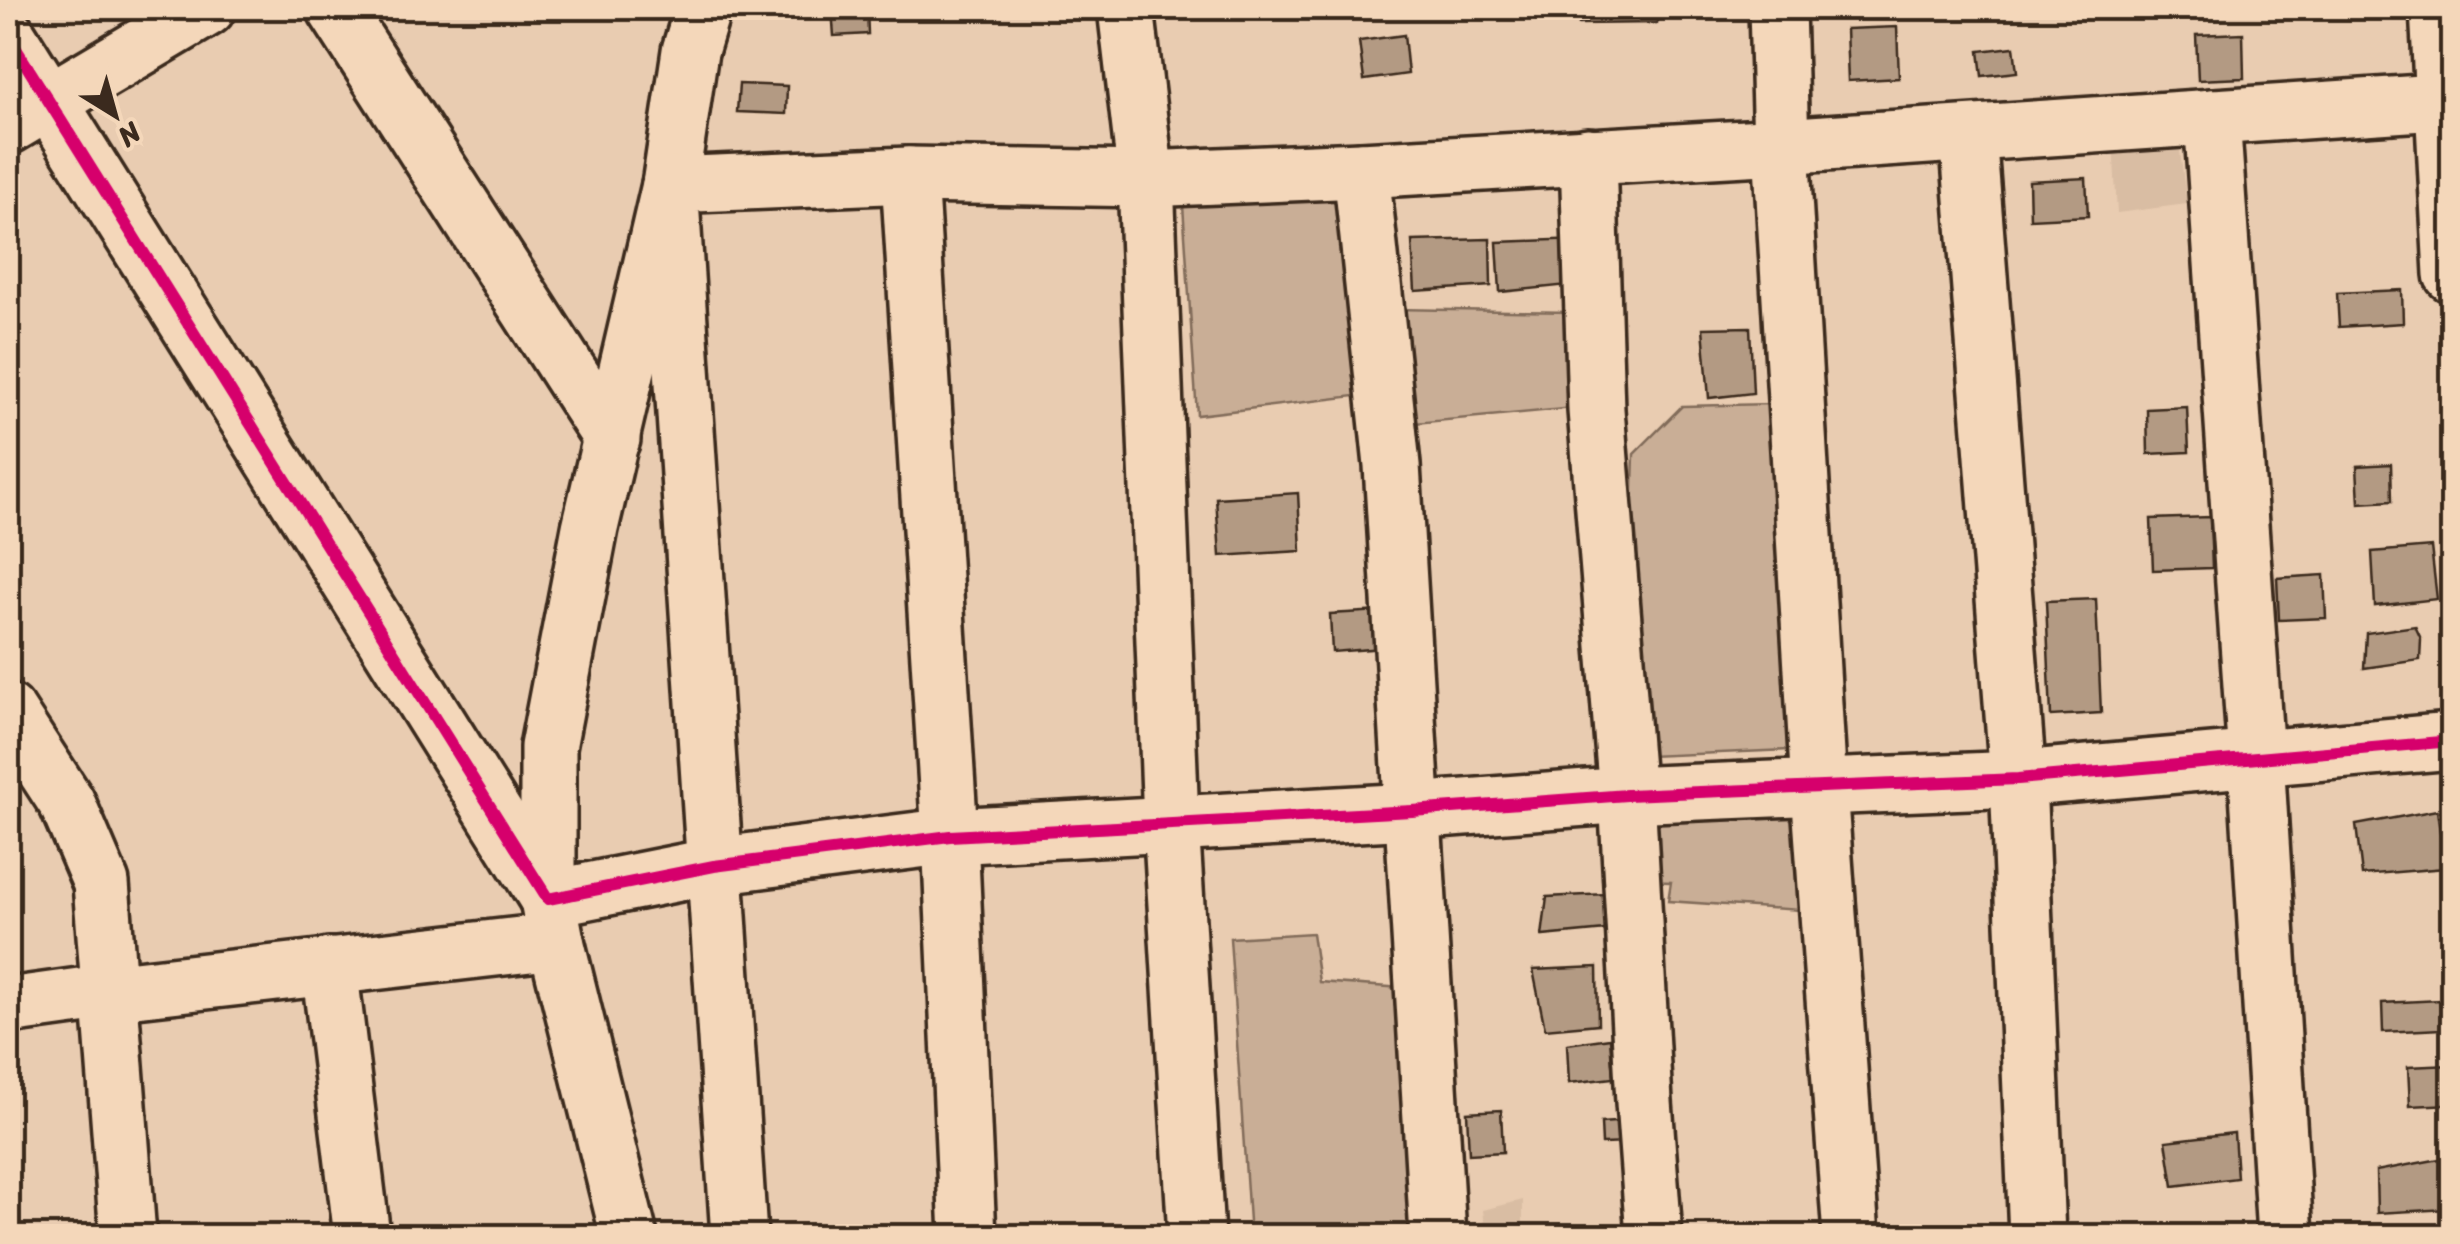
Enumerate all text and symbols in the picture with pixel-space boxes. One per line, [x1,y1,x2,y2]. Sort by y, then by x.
north arrow [65,65,165,165]
text: N [107,109,153,160]

